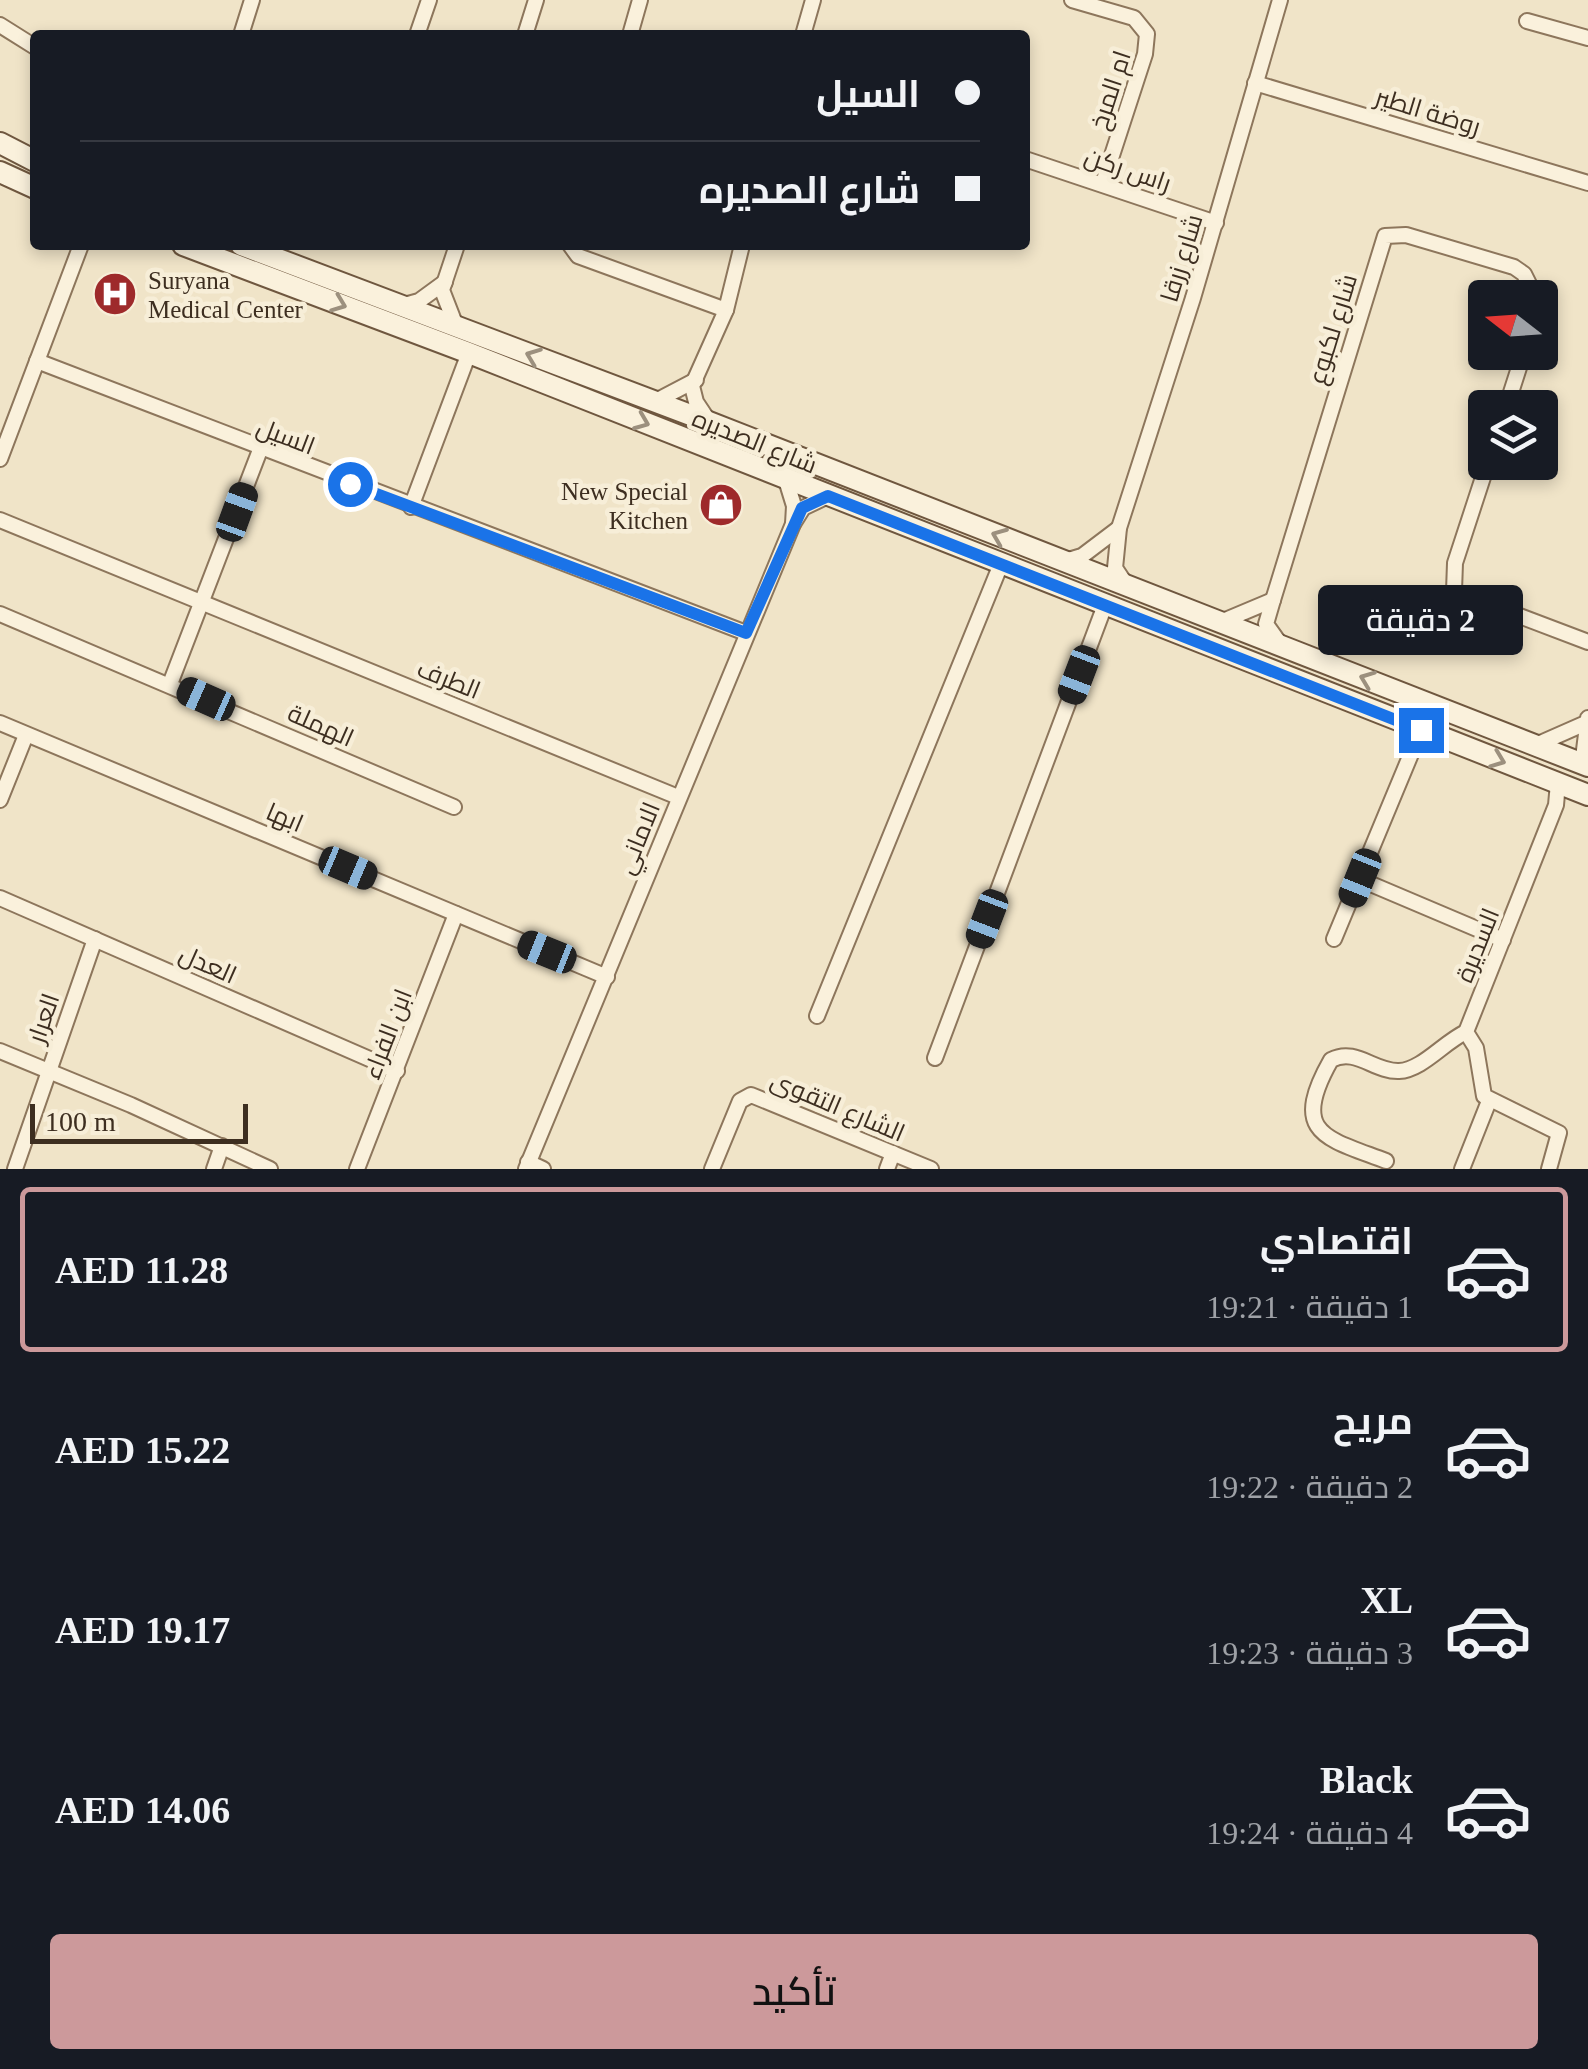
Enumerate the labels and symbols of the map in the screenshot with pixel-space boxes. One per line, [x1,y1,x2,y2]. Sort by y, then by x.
street label: ام المرخ [1085,47,1140,134]
street label: روضة الطير [1370,82,1484,141]
street label: راس ركن [1081,142,1175,198]
street label: شارع زرقا [1155,211,1210,306]
place label: Suryana Medical Center [148,267,303,323]
hospital icon: Suryana Medical Center [92,271,138,317]
street label: شارع لكبوع [1303,271,1365,388]
north arrow [1468,280,1558,370]
one-way arrow [330,292,347,313]
one-way arrow [525,347,542,367]
street label: شارع الصديره [688,404,821,481]
one-way arrow [632,411,650,431]
street label: السيل [253,413,319,461]
route start [328,462,373,507]
place label: New Special Kitchen [561,478,688,534]
car [213,479,261,545]
shop icon: New Special Kitchen [698,482,744,528]
one-way arrow [991,528,1008,548]
callout: 2 دقيقة [1318,585,1524,655]
car [1054,642,1104,708]
street label: الطرف [413,655,484,705]
one-way arrow [1359,671,1377,691]
car [172,673,240,725]
street label: الهملة [283,699,358,753]
route end [1399,708,1444,753]
one-way arrow [1488,748,1505,768]
street label: ابها [262,798,307,838]
street label: الاماني [612,798,671,880]
car [315,842,381,894]
car [1335,845,1385,911]
car [962,886,1012,952]
street label: السديرة [1450,904,1505,986]
car [514,927,580,977]
street label: العدل [175,940,240,990]
street label: ابن الفراء [358,985,418,1084]
street label: العرار [22,990,65,1049]
street label: الشارع التقوى [766,1066,909,1150]
scale bar [30,1099,248,1144]

